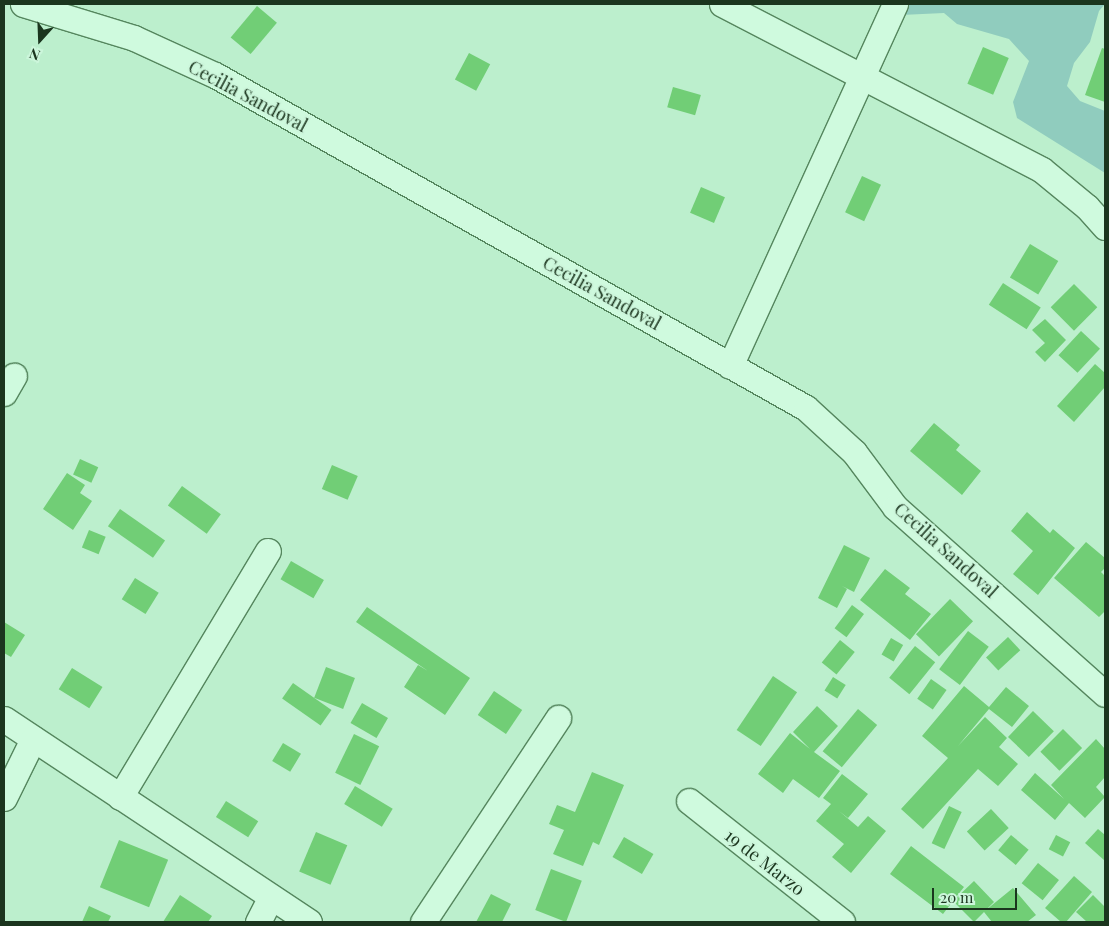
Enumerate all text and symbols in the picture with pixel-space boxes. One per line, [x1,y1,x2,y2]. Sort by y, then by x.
north arrow [15,15,65,65]
text: N [27,44,43,65]
street label: Cecilia Sandoval [185,56,311,136]
street label: Cecilia Sandoval [539,252,665,334]
street label: Cecilia Sandoval [890,498,1002,602]
street label: 19 de Marzo [721,824,809,900]
scale bar [934,878,1019,910]
text: 20 m [940,887,973,907]

